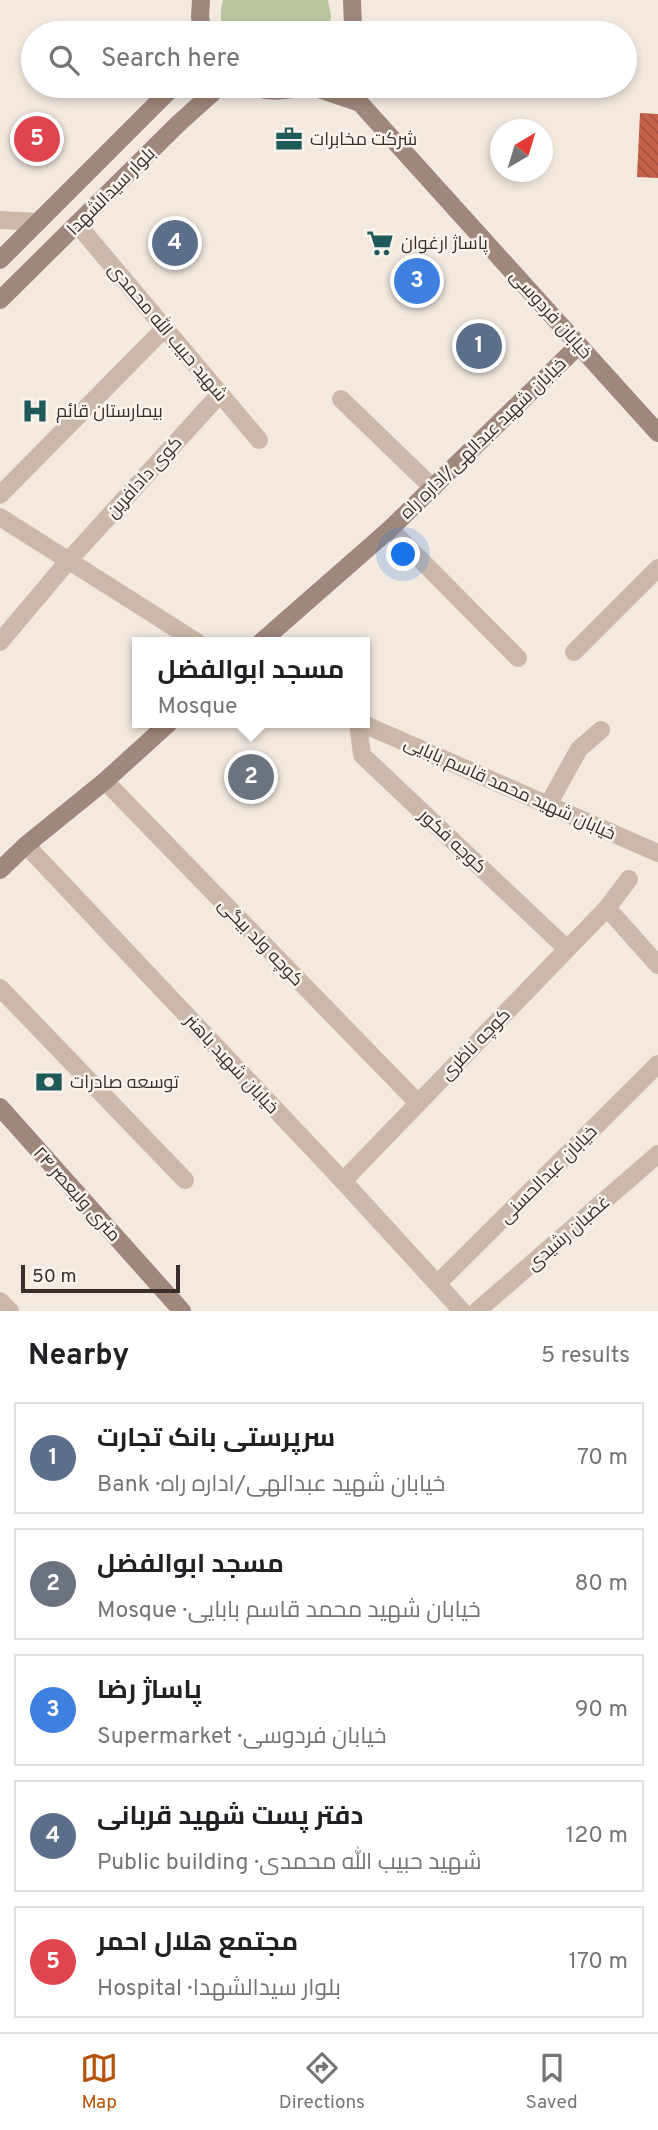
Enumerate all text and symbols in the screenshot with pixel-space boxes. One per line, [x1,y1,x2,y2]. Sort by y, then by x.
search box [21,21,637,98]
icon: search [45,41,83,79]
text: Search here [101,43,240,76]
pin: 5 [14,113,60,165]
north arrow [490,119,553,182]
office icon: شرکت مخابرات [274,124,304,154]
place label: شرکت مخابرات [310,129,417,152]
street label: بلوار سیدالشهدا [63,143,161,241]
pin: 4 [152,217,198,269]
supermarket icon: پاساژ ارغوان [365,228,395,258]
place label: پاساژ ارغوان [401,233,488,256]
pin: 3 [394,255,440,307]
street label: شهید حبیب‌ الله محمدی [102,258,233,407]
street label: خیابان فردوسی [504,265,596,365]
pin: 1 [456,320,502,372]
street label: خیابان شهید عبدالهی/اداره راه [396,353,572,525]
hospital icon: بیمارستان قائم [20,396,50,426]
place label: بیمارستان قائم [56,401,163,424]
street label: کوی دادافرین [102,432,188,524]
your location [386,537,420,571]
popup [132,637,370,728]
text: مسجد ابوالفضل [158,655,344,688]
text: Mosque [158,693,237,722]
street label: خیابان شهید محمد قاسم بابایی [400,732,619,847]
pin: 2 [228,751,274,803]
street label: کوچه فکور [413,804,491,879]
street label: کوچه ولد بیگی [212,894,308,992]
street label: کوچه ناظری [436,1004,516,1086]
street label: خیابان شهید باهنر [178,1010,283,1120]
bank icon: توسعه صادرات [34,1067,64,1097]
place label: توسعه صادرات [70,1072,179,1095]
street label: خیابان عبدالحسنی [495,1121,603,1229]
street label: ۲۴ متری ولیعصر [27,1143,125,1247]
street label: غضبان رشیدی [522,1192,616,1277]
scale bar [21,1262,180,1294]
text: 50 m [32,1265,77,1289]
text: Nearby [28,1338,129,1375]
text: 5 results [541,1342,630,1371]
text: سرپرستی بانک تجارت [97,1423,335,1456]
text: 1 [48,1444,58,1473]
text: 70 m [577,1444,628,1473]
text: Bank · خیابان شهید عبدالهی/اداره راه [97,1471,445,1500]
text: مسجد ابوالفضل [97,1549,284,1582]
text: 2 [46,1570,60,1599]
text: 80 m [575,1570,628,1599]
text: Mosque · خیابان شهید محمد قاسم بابایی [97,1597,481,1626]
text: پاساژ رضا [97,1675,202,1708]
text: 3 [46,1696,60,1725]
text: 90 m [575,1696,628,1725]
text: Supermarket · خیابان فردوسی [97,1723,387,1752]
text: دفتر پست شهید قربانی [97,1801,363,1834]
text: 4 [46,1822,60,1851]
text: 120 m [566,1822,628,1851]
text: Public building · شهید حبیب‌ الله محمدی [97,1849,481,1878]
text: مجتمع هلال احمر [97,1927,298,1960]
text: 5 [46,1948,60,1977]
text: 170 m [569,1948,628,1977]
text: Hospital · بلوار سیدالشهدا [97,1975,341,2004]
tab: Map [80,2049,118,2115]
tab: Directions [279,2049,365,2115]
tab: Saved [526,2049,578,2115]

